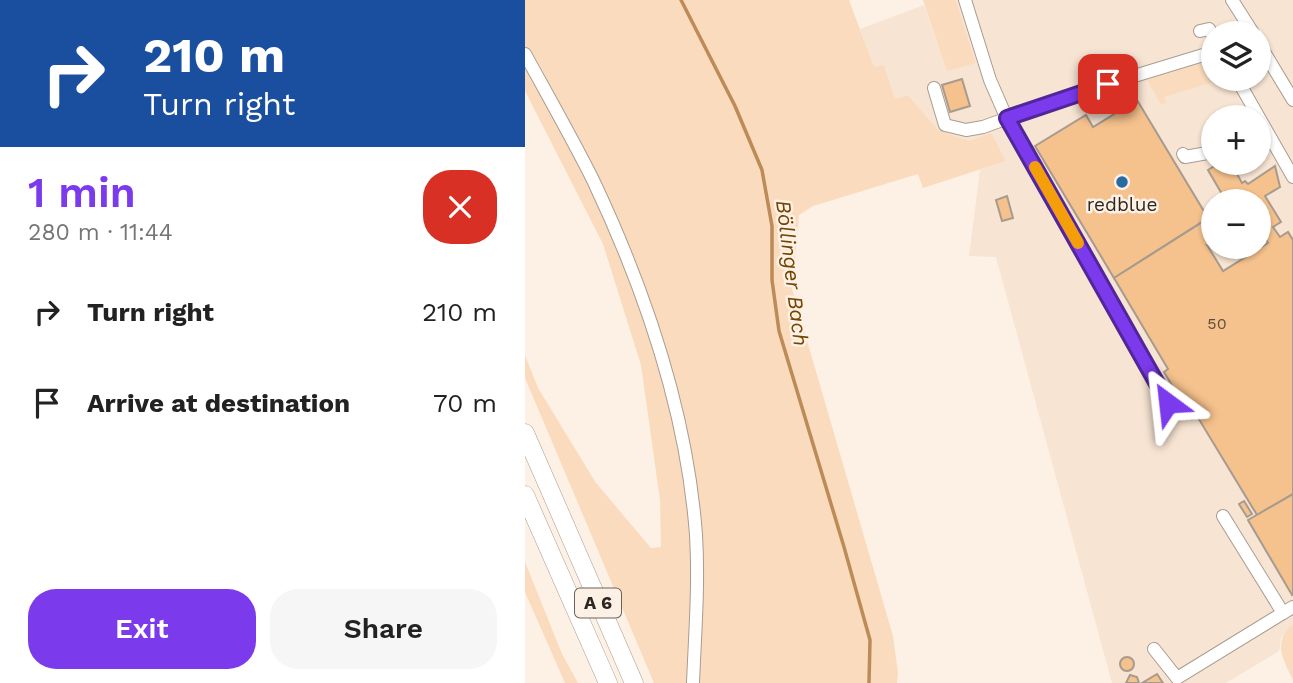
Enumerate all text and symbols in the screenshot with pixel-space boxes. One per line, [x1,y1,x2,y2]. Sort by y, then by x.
map controls [1201,21,1271,259]
button: layers [1201,21,1271,91]
text: 210 m [143,26,285,84]
icon: right [28,28,119,119]
pin [1078,54,1138,114]
icon: arrive [1089,65,1127,103]
text: Turn right [143,85,295,123]
button: + [1201,105,1271,175]
text: 1 min [28,168,136,217]
button: close [423,170,497,244]
marker: redblue [1114,174,1130,190]
button: − [1201,189,1271,259]
place label: redblue [1087,193,1157,216]
water label: Böllinger Bach [771,199,814,347]
text: 280 m · 11:44 [28,219,173,246]
icon: right [28,293,66,331]
text: Turn right [87,297,214,327]
text: 210 m [422,297,497,327]
house number: 50 [1207,314,1227,333]
position arrow [1131,366,1205,440]
icon: arrive [28,384,66,422]
text: Arrive at destination [87,388,350,418]
text: 70 m [433,388,497,418]
road number: A 6 [575,588,621,618]
button: Exit [28,589,256,669]
button: Share [270,589,497,669]

